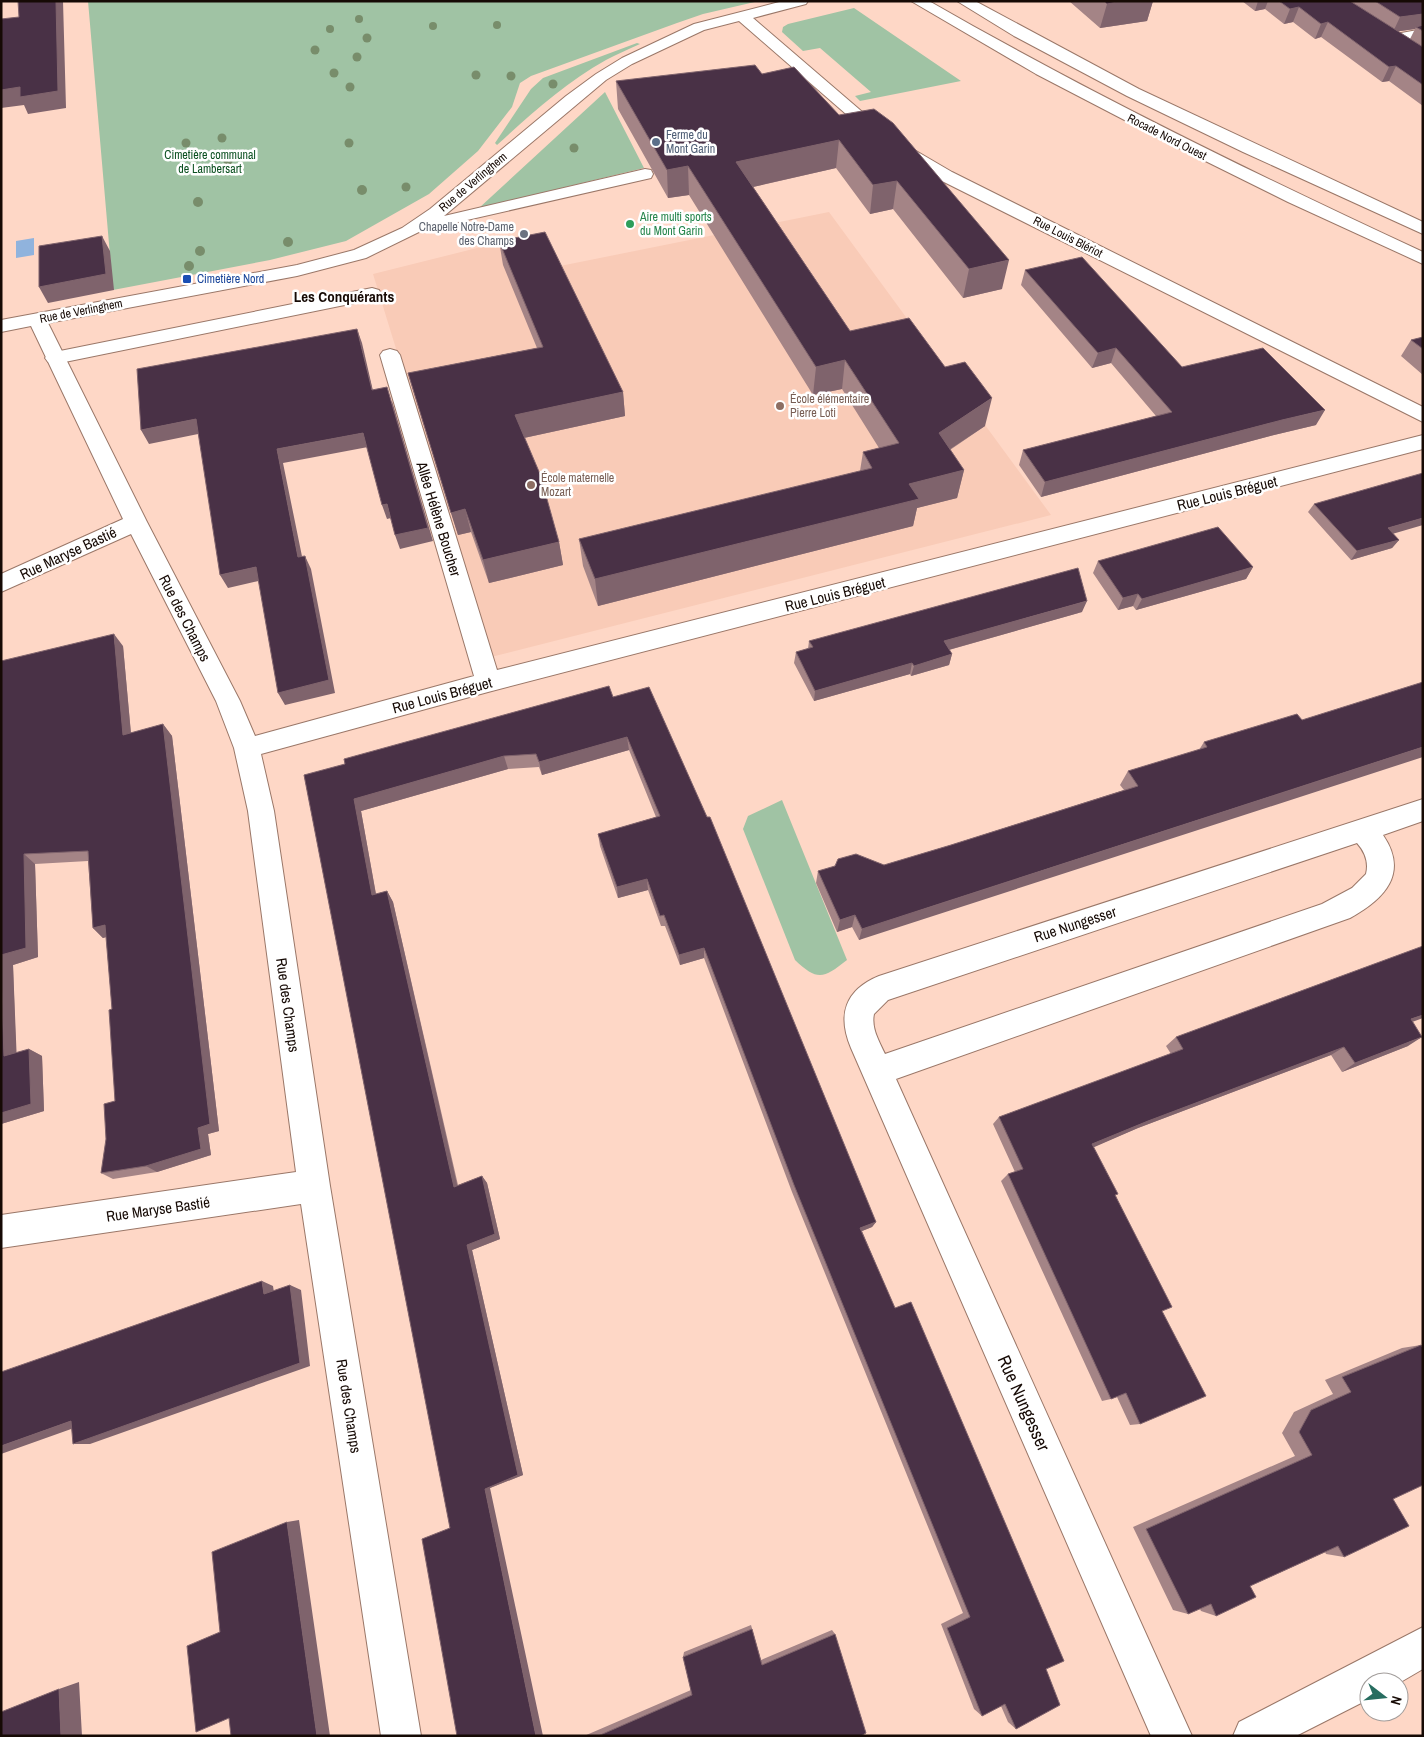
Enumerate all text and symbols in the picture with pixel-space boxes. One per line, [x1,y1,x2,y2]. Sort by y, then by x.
street label: Rocade Nord Ouest [1125,110,1210,164]
place label: Ferme du Mont Garin [666,127,715,157]
marker: Ferme du Mont Garin [650,136,662,148]
park label: Cimetière communal de Lambersart [164,147,256,177]
street label: Rue de Verlinghem [436,149,510,215]
place label: Aire multi sports du Mont Garin [639,209,712,239]
street label: Rue Louis Blériot [1030,213,1106,262]
marker: Aire multi sports du Mont Garin [624,218,636,230]
place label: Chapelle Notre-Dame des Champs [419,219,514,249]
marker: Chapelle Notre-Dame des Champs [518,228,530,240]
place label: Cimetière Nord [197,271,264,287]
marker: Cimetière Nord [181,273,193,285]
district label: Les Conquérants [294,286,394,307]
street label: Rue de Verlinghem [38,295,124,327]
place label: École élémentaire Pierre Loti [790,391,869,421]
marker: École élémentaire Pierre Loti [774,400,786,412]
street label: Allée Hélène Boucher [411,458,466,579]
place label: École maternelle Mozart [541,470,614,500]
street label: Rue Louis Bréguet [1175,470,1280,516]
marker: École maternelle Mozart [525,479,537,491]
street label: Rue Maryse Bastié [16,521,120,585]
street label: Rue des Champs [154,571,216,665]
street label: Rue Louis Bréguet [783,571,888,617]
street label: Rue Louis Bréguet [390,671,495,718]
street label: Rue Nungesser [1031,901,1119,947]
street label: Rue des Champs [271,956,305,1054]
street label: Rue Maryse Bastié [105,1191,211,1227]
street label: Rue Nungesser [992,1351,1056,1455]
street label: Rue des Champs [331,1357,367,1455]
north arrow [1359,1672,1409,1722]
text: N [1387,1694,1406,1707]

